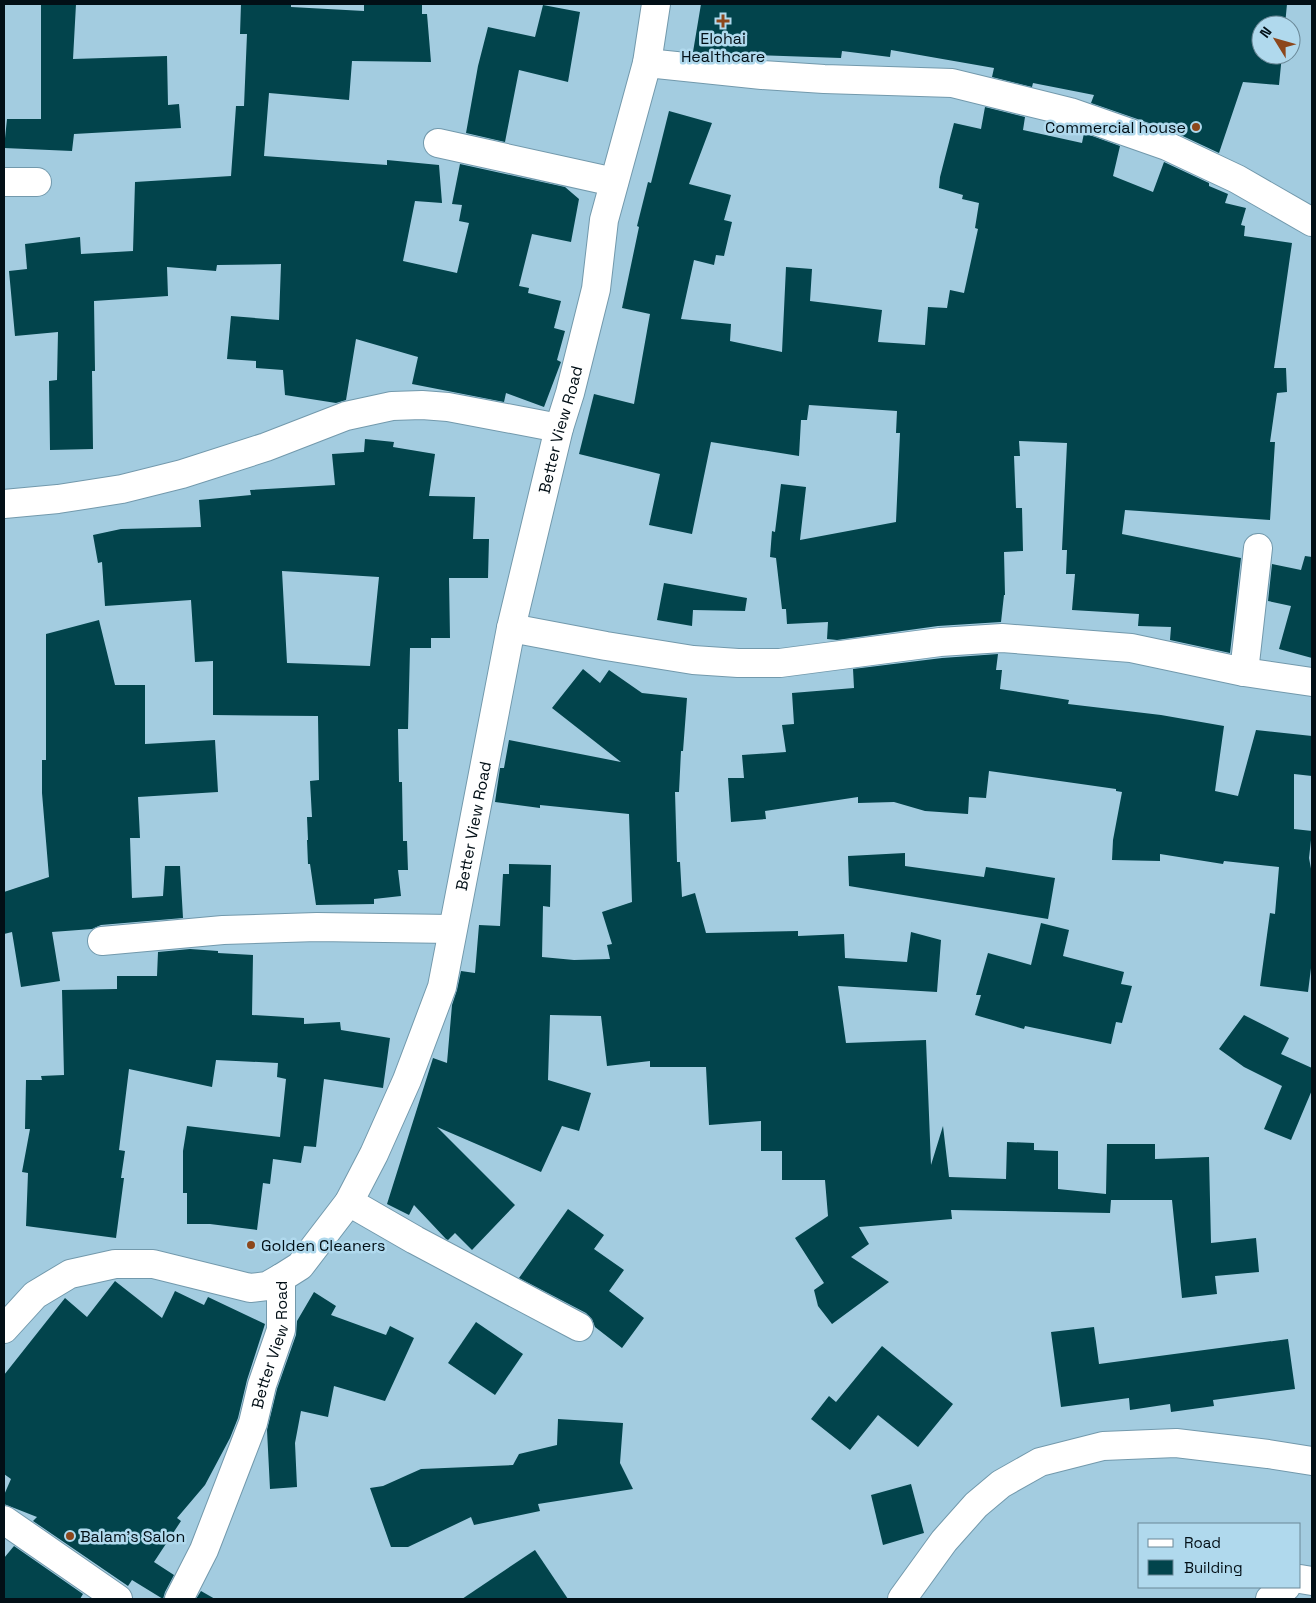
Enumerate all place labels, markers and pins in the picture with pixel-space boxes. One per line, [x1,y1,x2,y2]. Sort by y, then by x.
marker: Elohai Healthcare [717,15,729,27]
place label: Elohai Healthcare [681,28,765,67]
place label: Commercial house [1045,117,1186,138]
marker: Commercial house [1190,121,1202,133]
place label: Golden Cleaners [261,1235,386,1256]
marker: Golden Cleaners [245,1239,257,1251]
place label: Balam's Salon [80,1526,185,1547]
marker: Balam's Salon [64,1530,76,1542]

